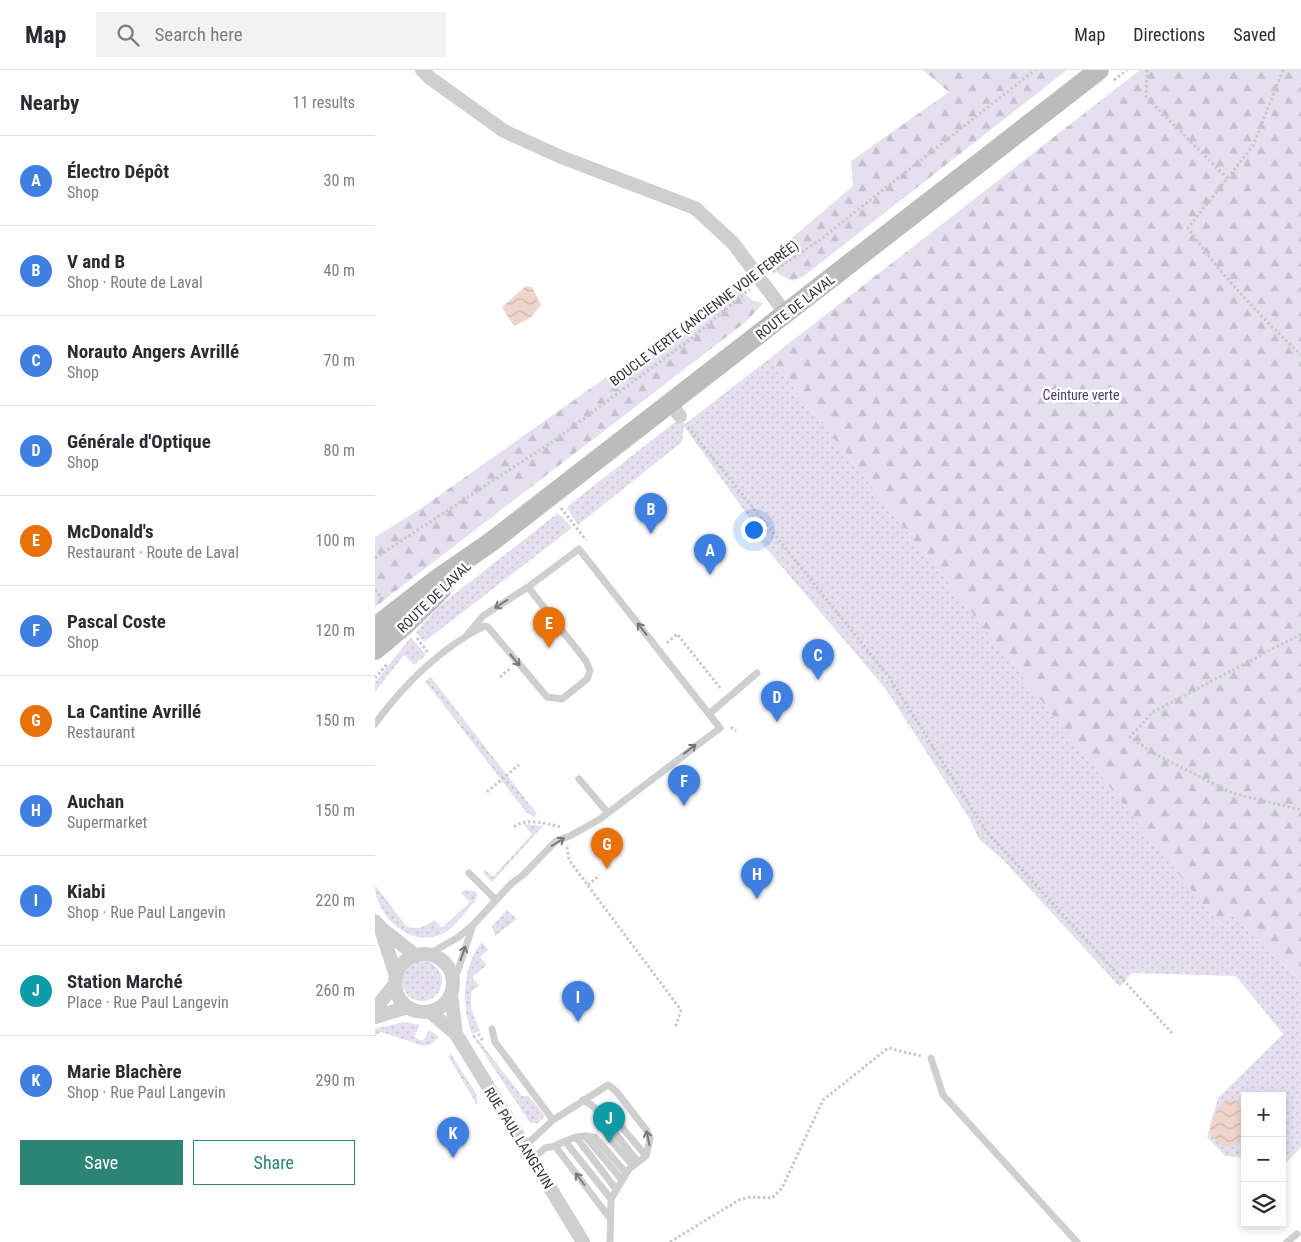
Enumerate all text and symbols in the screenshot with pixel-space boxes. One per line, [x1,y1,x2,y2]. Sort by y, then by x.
search box [96,12,446,57]
text: Map [25,21,66,49]
icon: search [114,21,142,49]
text: Search here [154,23,243,46]
text: Map [1074,24,1105,45]
text: Directions [1133,24,1205,45]
text: Saved [1233,24,1276,45]
text: Nearby [20,91,79,115]
text: 11 results [293,93,355,112]
text: Électro Dépôt [67,160,169,183]
text: A [31,171,41,190]
text: 30 m [323,171,355,190]
text: Shop [67,183,99,202]
street label: BOUCLE VERTE (ANCIENNE VOIE FERRÉE) [606,236,802,390]
text: V and B [67,250,125,273]
text: B [32,261,40,280]
text: 40 m [323,261,355,280]
street label: ROUTE DE LAVAL [752,271,838,343]
text: Shop · Route de Laval [67,273,203,292]
text: Norauto Angers Avrillé [67,340,239,363]
text: C [31,351,41,370]
text: 70 m [323,351,355,370]
text: Shop [67,363,99,382]
park label: Ceinture verte [1042,387,1120,403]
text: Générale d'Optique [67,430,211,453]
text: D [31,441,41,460]
text: 80 m [323,441,355,460]
text: Shop [67,453,99,472]
pin: B [635,493,667,534]
your location [741,517,767,543]
text: McDonald's [67,520,154,543]
text: E [32,531,40,550]
text: 100 m [316,531,355,550]
pin: A [694,534,726,575]
text: Restaurant · Route de Laval [67,543,239,562]
street label: ROUTE DE LAVAL [394,558,474,636]
one-way arrow [494,599,508,610]
pin: E [533,607,565,648]
text: Pascal Coste [67,610,166,633]
text: F [32,621,40,640]
text: 120 m [316,621,355,640]
one-way arrow [636,623,647,636]
text: Shop [67,633,99,652]
pin: C [802,639,834,680]
one-way arrow [510,653,521,666]
pin: D [761,681,793,722]
text: La Cantine Avrillé [67,700,201,723]
text: G [31,711,41,730]
text: 150 m [316,711,355,730]
text: Restaurant [67,723,135,742]
one-way arrow [683,744,696,755]
pin: F [668,765,700,806]
text: Auchan [67,790,124,813]
text: H [31,801,41,820]
text: 150 m [316,801,355,820]
text: Supermarket [67,813,147,832]
pin: G [591,828,623,869]
one-way arrow [550,837,564,847]
pin: H [741,858,773,899]
text: Kiabi [67,880,105,903]
text: I [34,891,38,910]
text: 220 m [316,891,355,910]
text: Shop · Rue Paul Langevin [67,903,226,922]
one-way arrow [458,946,468,962]
text: Station Marché [67,970,182,993]
text: J [32,981,40,1000]
text: 260 m [316,981,355,1000]
pin: I [562,981,594,1022]
text: Place · Rue Paul Langevin [67,993,229,1012]
text: Marie Blachère [67,1060,182,1083]
text: K [32,1071,40,1090]
text: 290 m [316,1071,355,1090]
text: Shop · Rue Paul Langevin [67,1083,226,1102]
street label: RUE PAUL LANGEVIN [481,1084,557,1192]
map controls [1241,1092,1286,1227]
button: + [1241,1092,1286,1137]
pin: J [593,1102,625,1143]
pin: K [437,1117,469,1158]
one-way arrow [642,1131,652,1147]
button: − [1241,1137,1286,1182]
button: Save [20,1140,183,1185]
button: Share [193,1140,355,1185]
one-way arrow [574,1172,585,1185]
button: layers [1241,1182,1286,1227]

